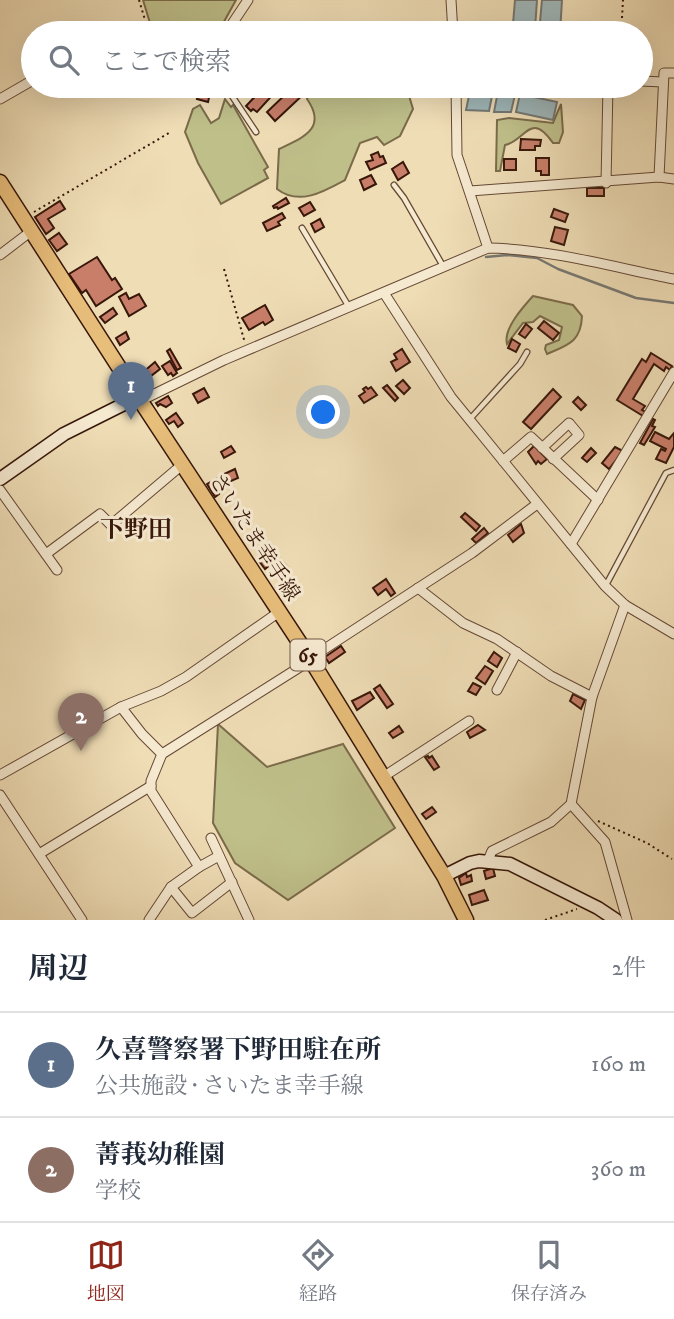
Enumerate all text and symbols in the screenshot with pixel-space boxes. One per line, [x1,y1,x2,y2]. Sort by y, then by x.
search box [21,21,653,98]
icon: search [45,41,83,79]
text: ここで検索 [101,46,231,79]
pin: 1 [108,362,154,420]
your location [306,395,340,429]
street label: さいたま幸手線 [203,469,305,606]
district label: 下野田 [100,515,172,545]
road number: 65 [290,640,326,670]
pin: 2 [58,693,104,751]
text: 周辺 [28,951,88,988]
text: 2件 [612,954,646,983]
text: 久喜警察署下野田駐在所 [95,1034,381,1067]
text: 1 [47,1050,55,1079]
text: 160 m [591,1050,646,1079]
text: 公共施設 · さいたま幸手線 [95,1072,363,1101]
text: 菁莪幼稚園 [95,1139,225,1172]
text: 2 [45,1155,57,1184]
text: 360 m [591,1155,646,1184]
text: 学校 [95,1177,141,1206]
tab: 地図 [87,1236,125,1306]
tab: 経路 [299,1236,337,1306]
tab: 保存済み [511,1236,587,1306]

